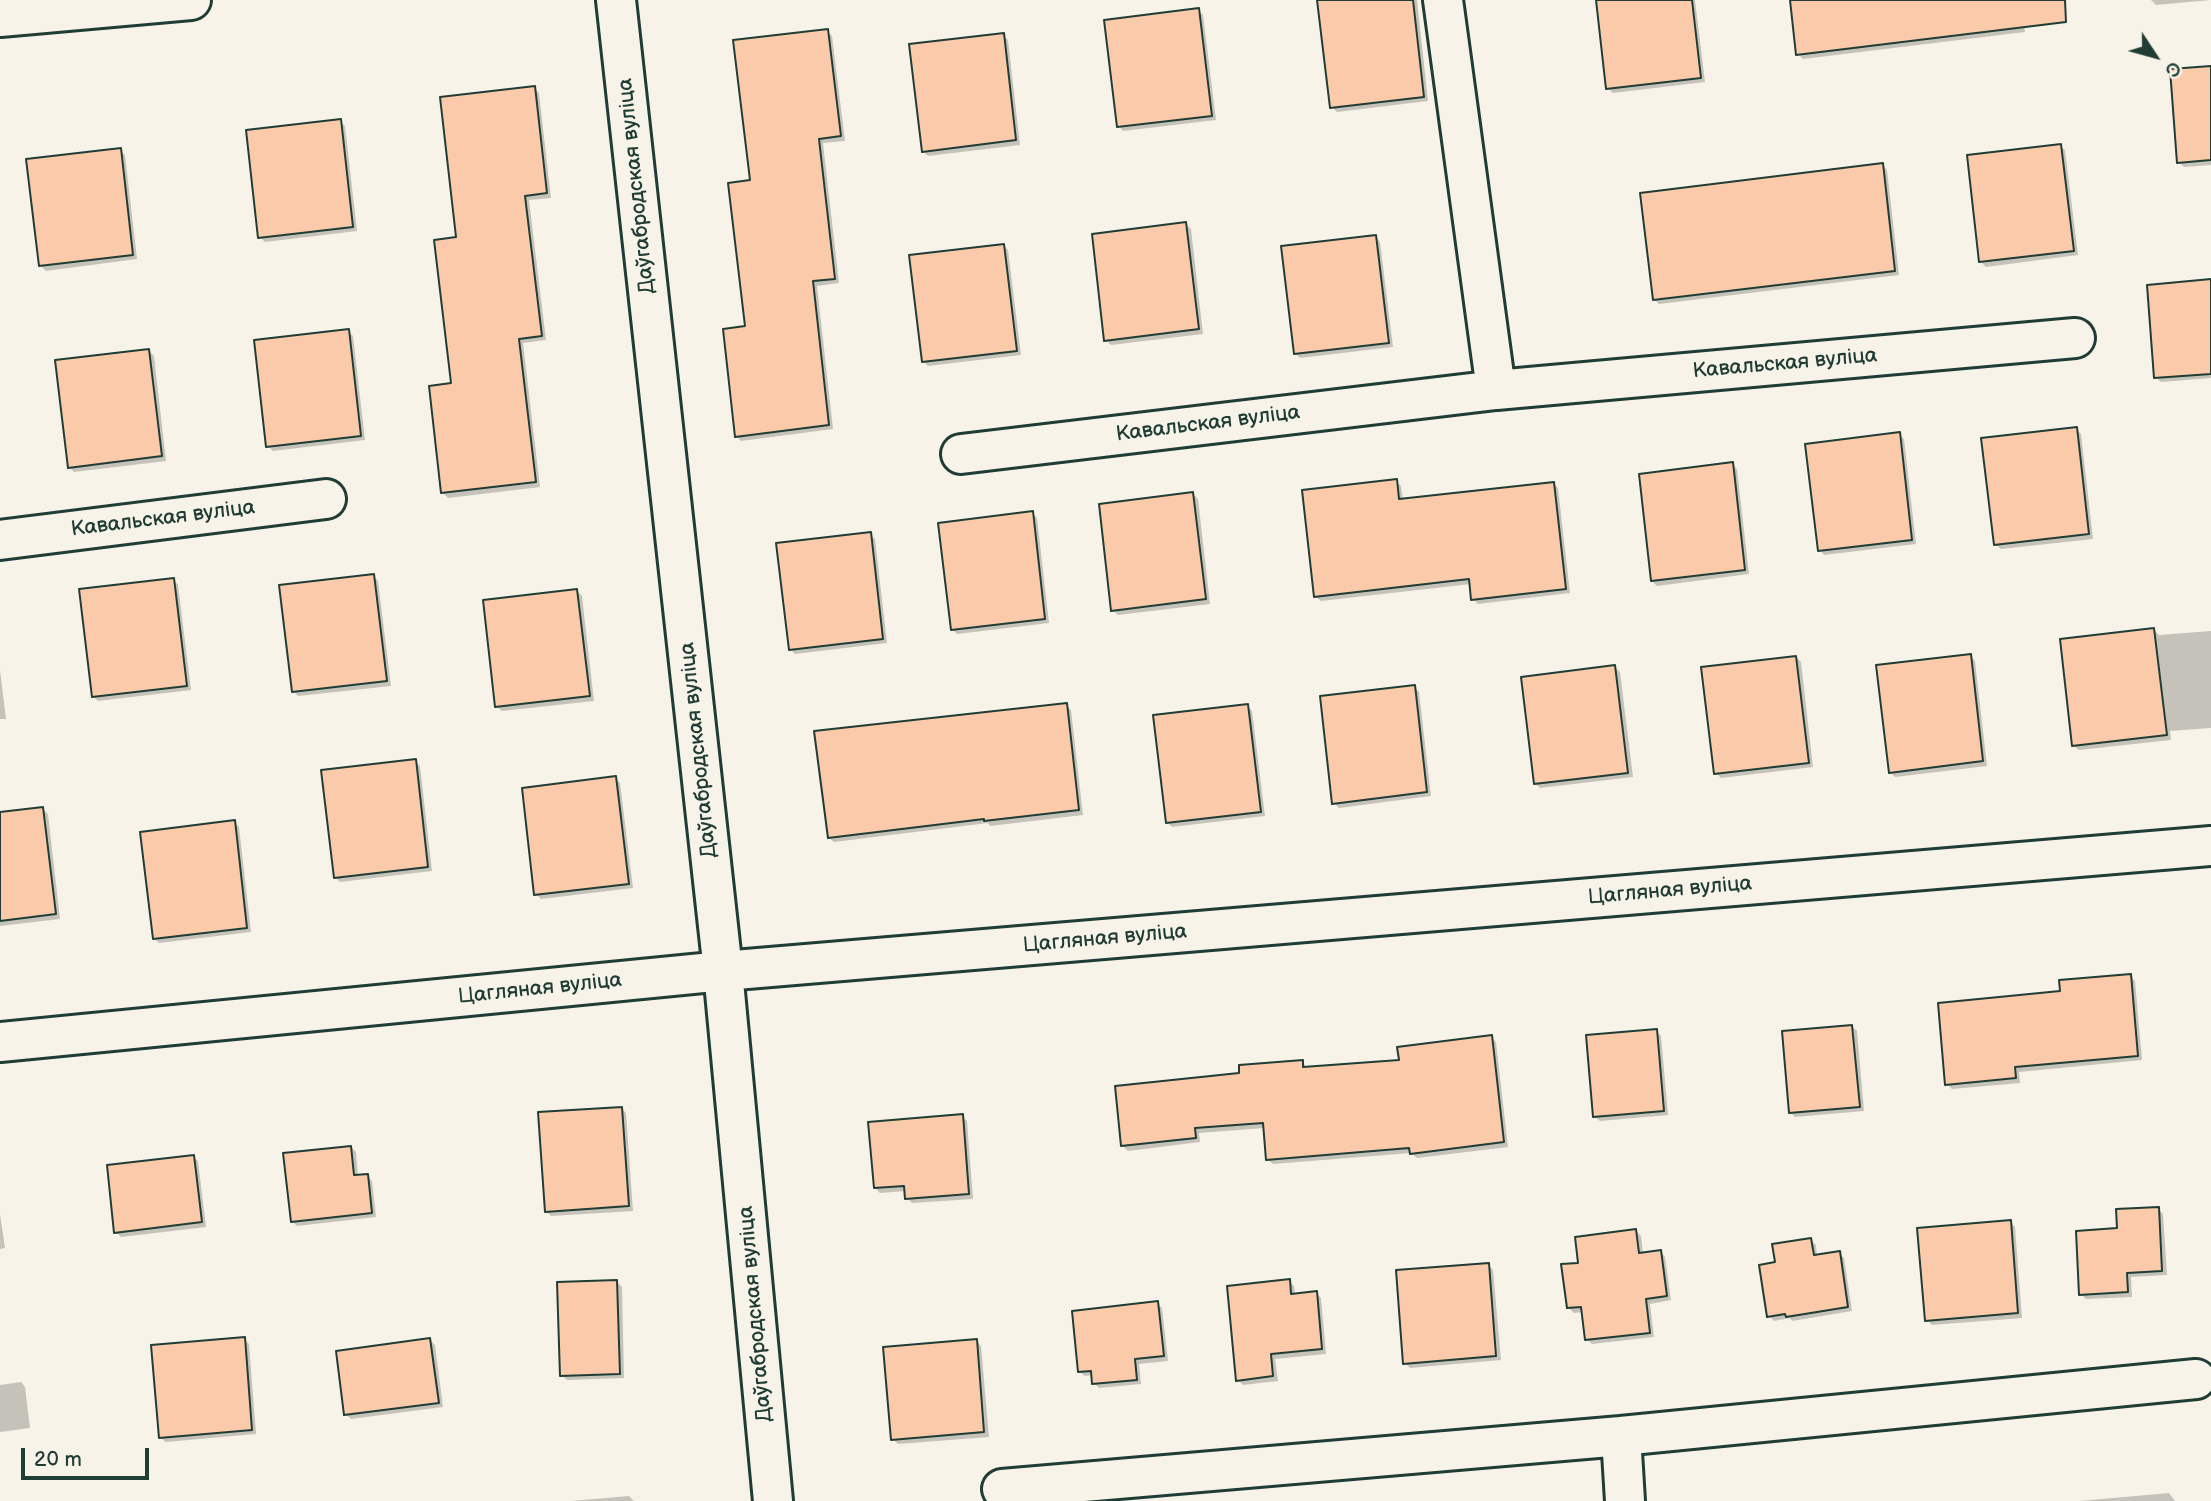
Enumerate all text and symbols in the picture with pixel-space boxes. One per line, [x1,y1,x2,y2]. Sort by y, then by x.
north arrow [2120,21,2190,91]
text: С [2159,57,2186,81]
street label: Даўгабродская вуліца [613,77,661,295]
street label: Кавальская вуліца [1692,343,1878,385]
street label: Кавальская вуліца [1115,400,1301,448]
street label: Кавальская вуліца [70,495,256,543]
street label: Даўгабродская вуліца [675,641,723,859]
street label: Цагляная вуліца [1587,871,1753,911]
street label: Цагляная вуліца [1022,919,1188,959]
street label: Цагляная вуліца [457,968,623,1010]
street label: Даўгабродская вуліца [734,1205,778,1423]
scale bar [24,1434,152,1478]
text: 20 m [34,1447,82,1472]

